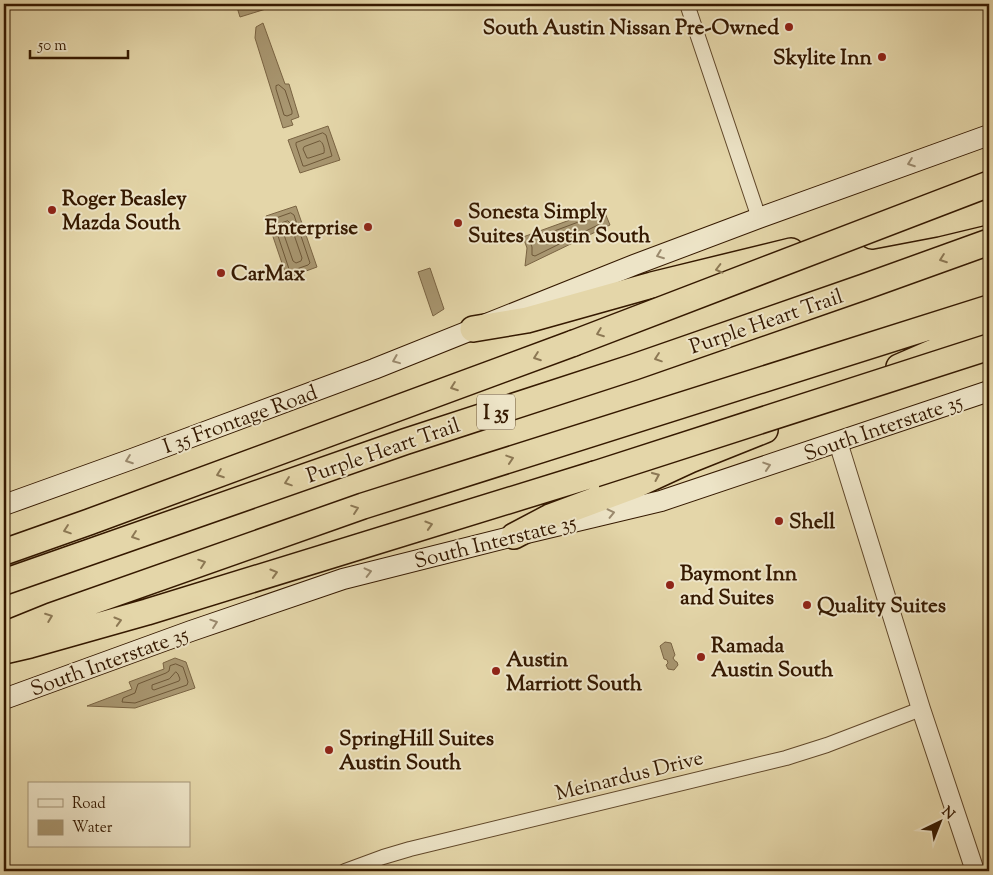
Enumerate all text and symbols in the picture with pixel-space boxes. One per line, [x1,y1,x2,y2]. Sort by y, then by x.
place label: South Austin Nissan Pre-Owned [483,14,779,44]
marker: South Austin Nissan Pre-Owned [783,21,795,33]
scale bar [30,28,128,60]
text: 50 m [37,36,67,57]
place label: Skylite Inn [773,44,873,74]
marker: Skylite Inn [876,51,888,63]
one-way arrow [908,157,916,167]
place label: Roger Beasley Mazda South [62,185,187,239]
place label: Sonesta Simply Suites Austin South [468,198,651,252]
marker: Roger Beasley Mazda South [46,204,58,216]
place label: Enterprise [265,214,358,244]
marker: Sonesta Simply Suites Austin South [452,217,464,229]
marker: Enterprise [362,221,374,233]
one-way arrow [656,249,665,259]
one-way arrow [940,253,948,263]
place label: CarMax [231,260,306,290]
one-way arrow [715,263,724,274]
marker: CarMax [215,267,227,279]
street label: Purple Heart Trail [686,283,848,363]
one-way arrow [597,327,605,337]
one-way arrow [533,351,542,361]
one-way arrow [654,352,662,362]
one-way arrow [392,354,401,365]
street label: I 35 Frontage Road [159,379,322,463]
one-way arrow [450,381,459,391]
street label: South Interstate 35 [800,388,967,470]
road number: I 35 [477,394,515,430]
street label: Purple Heart Trail [303,412,465,492]
one-way arrow [125,454,134,464]
one-way arrow [506,455,514,465]
one-way arrow [762,462,770,472]
one-way arrow [216,468,224,478]
one-way arrow [651,471,660,482]
one-way arrow [284,476,293,486]
one-way arrow [351,505,359,515]
street label: South Interstate 35 [411,508,580,578]
one-way arrow [607,508,616,519]
place label: Shell [789,508,835,538]
marker: Shell [773,515,785,527]
one-way arrow [424,521,433,531]
one-way arrow [63,524,72,534]
one-way arrow [131,530,139,540]
one-way arrow [197,559,206,569]
place label: Baymont Inn and Suites [680,560,798,614]
one-way arrow [364,568,372,578]
one-way arrow [269,569,277,579]
marker: Baymont Inn and Suites [664,579,676,591]
place label: Quality Suites [817,592,946,622]
marker: Quality Suites [801,599,813,611]
one-way arrow [44,613,53,623]
one-way arrow [114,616,122,626]
one-way arrow [210,619,218,629]
street label: South Interstate 35 [27,620,193,705]
place label: Ramada Austin South [711,632,834,686]
place label: Austin Marriott South [506,646,643,700]
marker: Ramada Austin South [695,651,707,663]
marker: Austin Marriott South [490,665,502,677]
place label: SpringHill Suites Austin South [339,725,494,779]
marker: SpringHill Suites Austin South [323,744,335,756]
street label: Meinardus Drive [552,744,707,810]
legend [28,782,190,848]
text: Road [72,794,106,815]
north arrow [916,798,966,848]
text: N [937,803,958,825]
text: Water [72,818,113,839]

